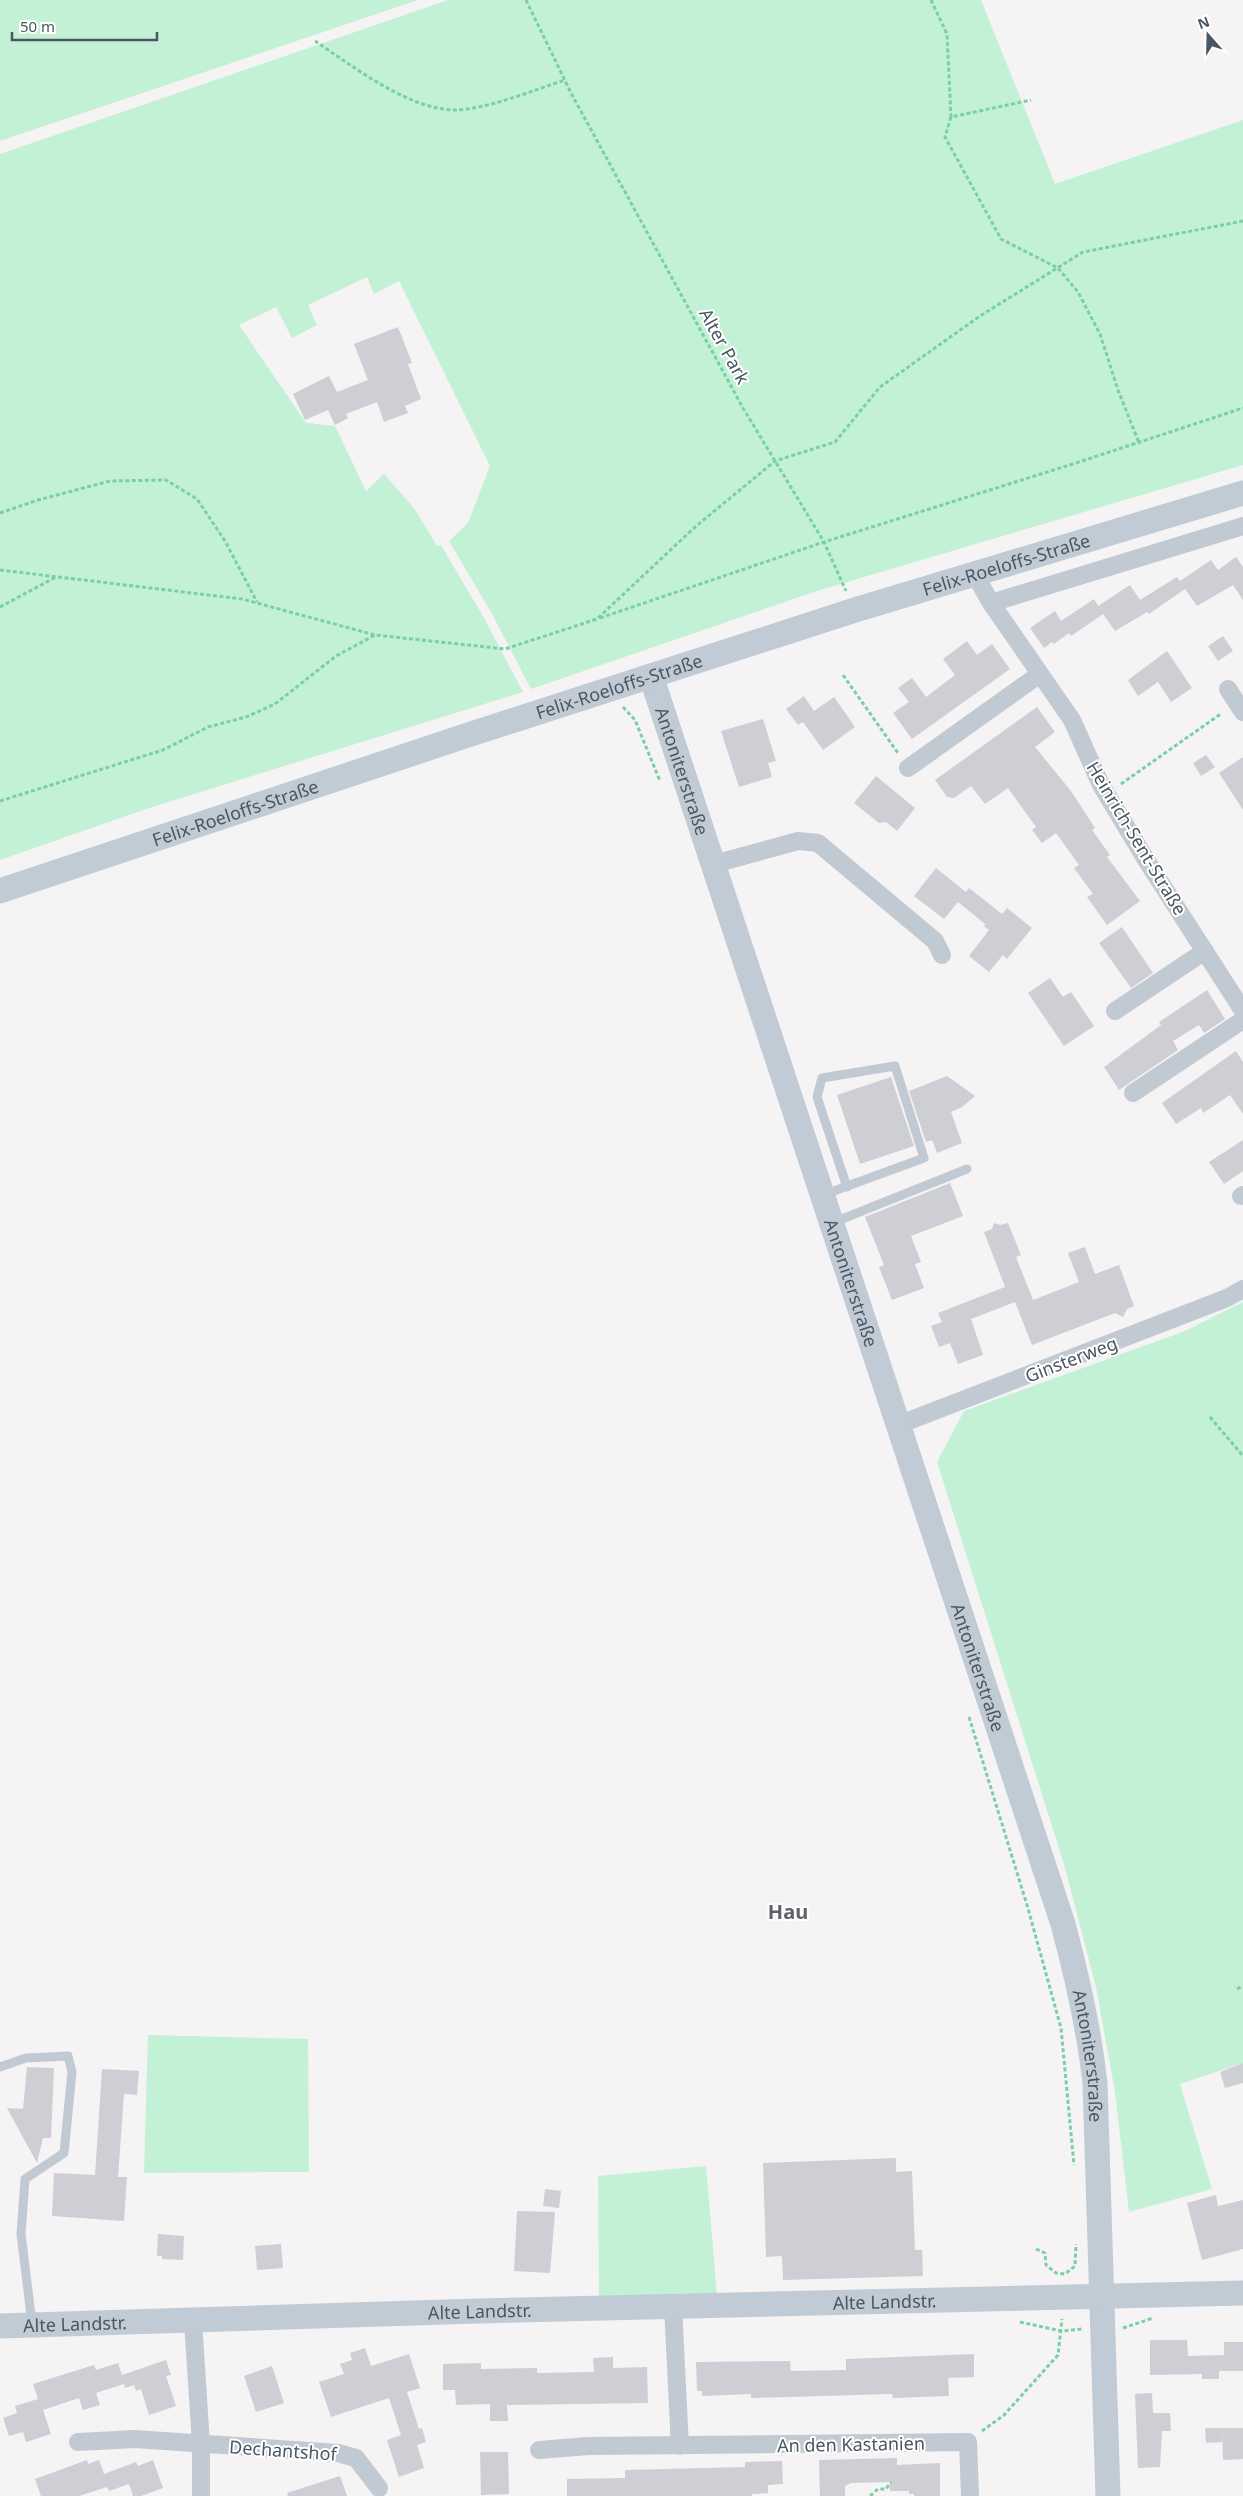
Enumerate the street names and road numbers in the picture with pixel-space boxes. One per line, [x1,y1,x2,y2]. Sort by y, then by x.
street label: Alter Park [694,304,756,388]
street label: Felix-Roeloffs-Straße [920,528,1093,601]
street label: Felix-Roeloffs-Straße [533,648,705,724]
street label: Antoniterstraße [650,704,715,838]
street label: Heinrich-Sent-Straße [1082,757,1192,919]
street label: Felix-Roeloffs-Straße [149,774,322,851]
street label: Antoniterstraße [819,1216,884,1350]
street label: Ginsterweg [1021,1330,1121,1388]
street label: Antoniterstraße [946,1600,1011,1735]
street label: Antoniterstraße [1068,1987,1108,2123]
street label: Alte Landstr. [832,2288,937,2315]
street label: Alte Landstr. [428,2298,532,2325]
street label: Alte Landstr. [23,2310,127,2337]
street label: An den Kastanien [777,2431,925,2457]
street label: Dechantshof [228,2434,338,2466]

